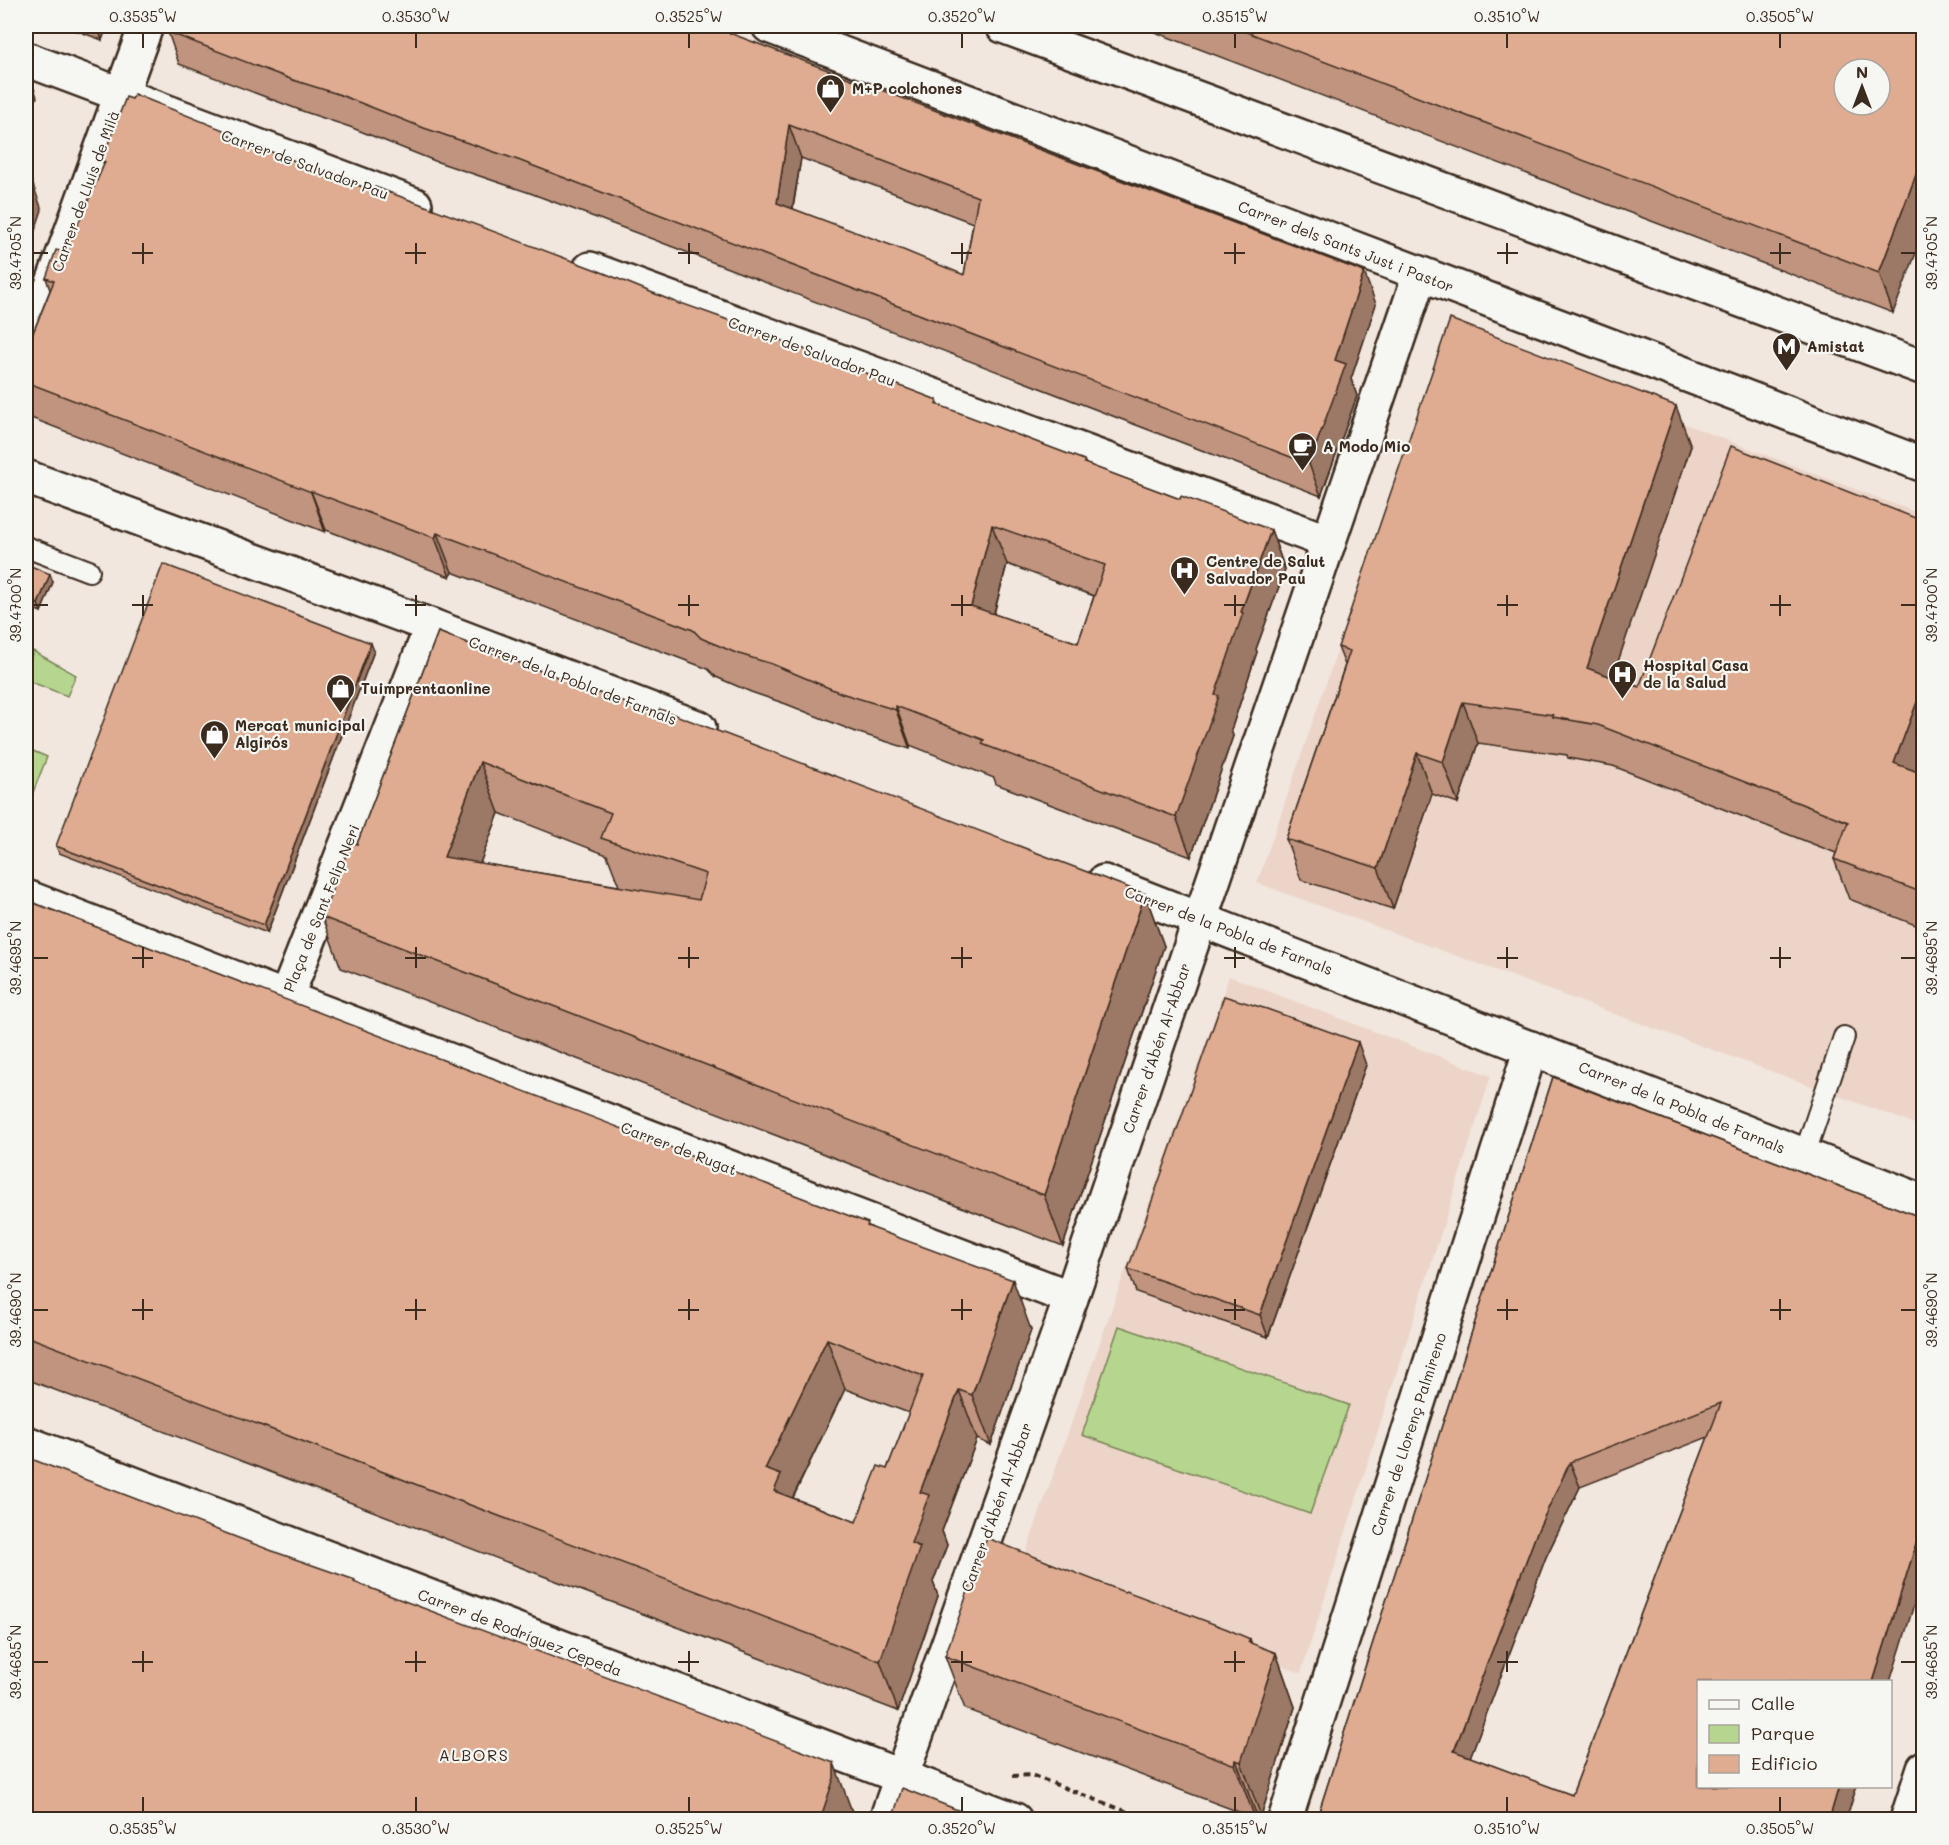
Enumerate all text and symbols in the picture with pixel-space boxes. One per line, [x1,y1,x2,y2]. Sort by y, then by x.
text: 0.3535°W [109,6,177,26]
text: 0.3530°W [382,6,450,26]
text: 0.3525°W [655,6,723,26]
text: 0.3520°W [928,6,996,26]
text: 0.3515°W [1202,6,1268,26]
text: 0.3510°W [1474,6,1540,26]
text: 0.3505°W [1746,6,1814,26]
north arrow [1832,57,1892,117]
text: N [1856,61,1868,82]
shop icon: M+P colchones [815,72,847,114]
place label: M+P colchones [852,78,962,98]
street label: Carrer de Lluís de Milà [46,108,124,274]
street label: Carrer de Salvador Pau [219,124,391,204]
street label: Carrer dels Sants Just i Pastor [1235,196,1457,296]
text: 39.4705°N [5,216,25,290]
text: 39.4705°N [1921,216,1941,290]
street label: Carrer de Salvador Pau [726,311,898,391]
metro station icon: Amistat [1770,330,1802,372]
place label: Amistat [1807,336,1865,356]
cafe icon: A Modo Mio [1286,430,1318,472]
place label: A Modo Mio [1323,436,1410,456]
place label: Centre de Salut Salvador Pau [1206,551,1326,588]
hospital icon: Centre de Salut Salvador Pau [1169,554,1201,596]
text: 39.4700°N [5,568,25,642]
text: 39.4700°N [1921,568,1941,642]
street label: Carrer de la Pobla de Farnals [466,631,680,729]
place label: Hospital Casa de la Salud [1643,655,1749,692]
hospital icon: Hospital Casa de la Salud [1606,658,1638,700]
shop icon: Tuimprentaonline [324,672,356,714]
place label: Tuimprentaonline [361,678,491,698]
place label: Mercat municipal Algirós [235,715,365,752]
shop icon: Mercat municipal Algirós [198,718,230,760]
street label: Plaça de Sant Felip Neri [278,821,364,995]
street label: Carrer de la Pobla de Farnals [1122,881,1336,979]
text: 39.4695°N [5,921,25,995]
text: 39.4695°N [1921,921,1941,995]
street label: Carrer d'Abén Al-Abbar [1117,960,1195,1136]
street label: Carrer de la Pobla de Farnals [1576,1056,1788,1158]
street label: Carrer de Rugat [618,1117,740,1179]
text: 39.4690°N [5,1273,25,1347]
text: 39.4690°N [1921,1273,1941,1347]
street label: Carrer de Llorenç Palmireno [1366,1330,1450,1538]
street label: Carrer d'Abén Al-Abbar [956,1420,1036,1594]
street label: Carrer de Rodríguez Cepeda [415,1584,625,1680]
text: 39.4685°N [5,1625,25,1699]
text: 39.4685°N [1921,1625,1941,1699]
legend [1697,1680,1892,1788]
text: Calle [1751,1691,1795,1715]
text: Parque [1751,1721,1815,1745]
district label: ALBORS [439,1744,509,1765]
text: Edificio [1751,1751,1818,1775]
text: 0.3535°W [109,1818,177,1838]
text: 0.3530°W [382,1818,450,1838]
text: 0.3525°W [655,1818,723,1838]
text: 0.3520°W [928,1818,996,1838]
text: 0.3515°W [1202,1818,1268,1838]
text: 0.3510°W [1474,1818,1540,1838]
text: 0.3505°W [1746,1818,1814,1838]

